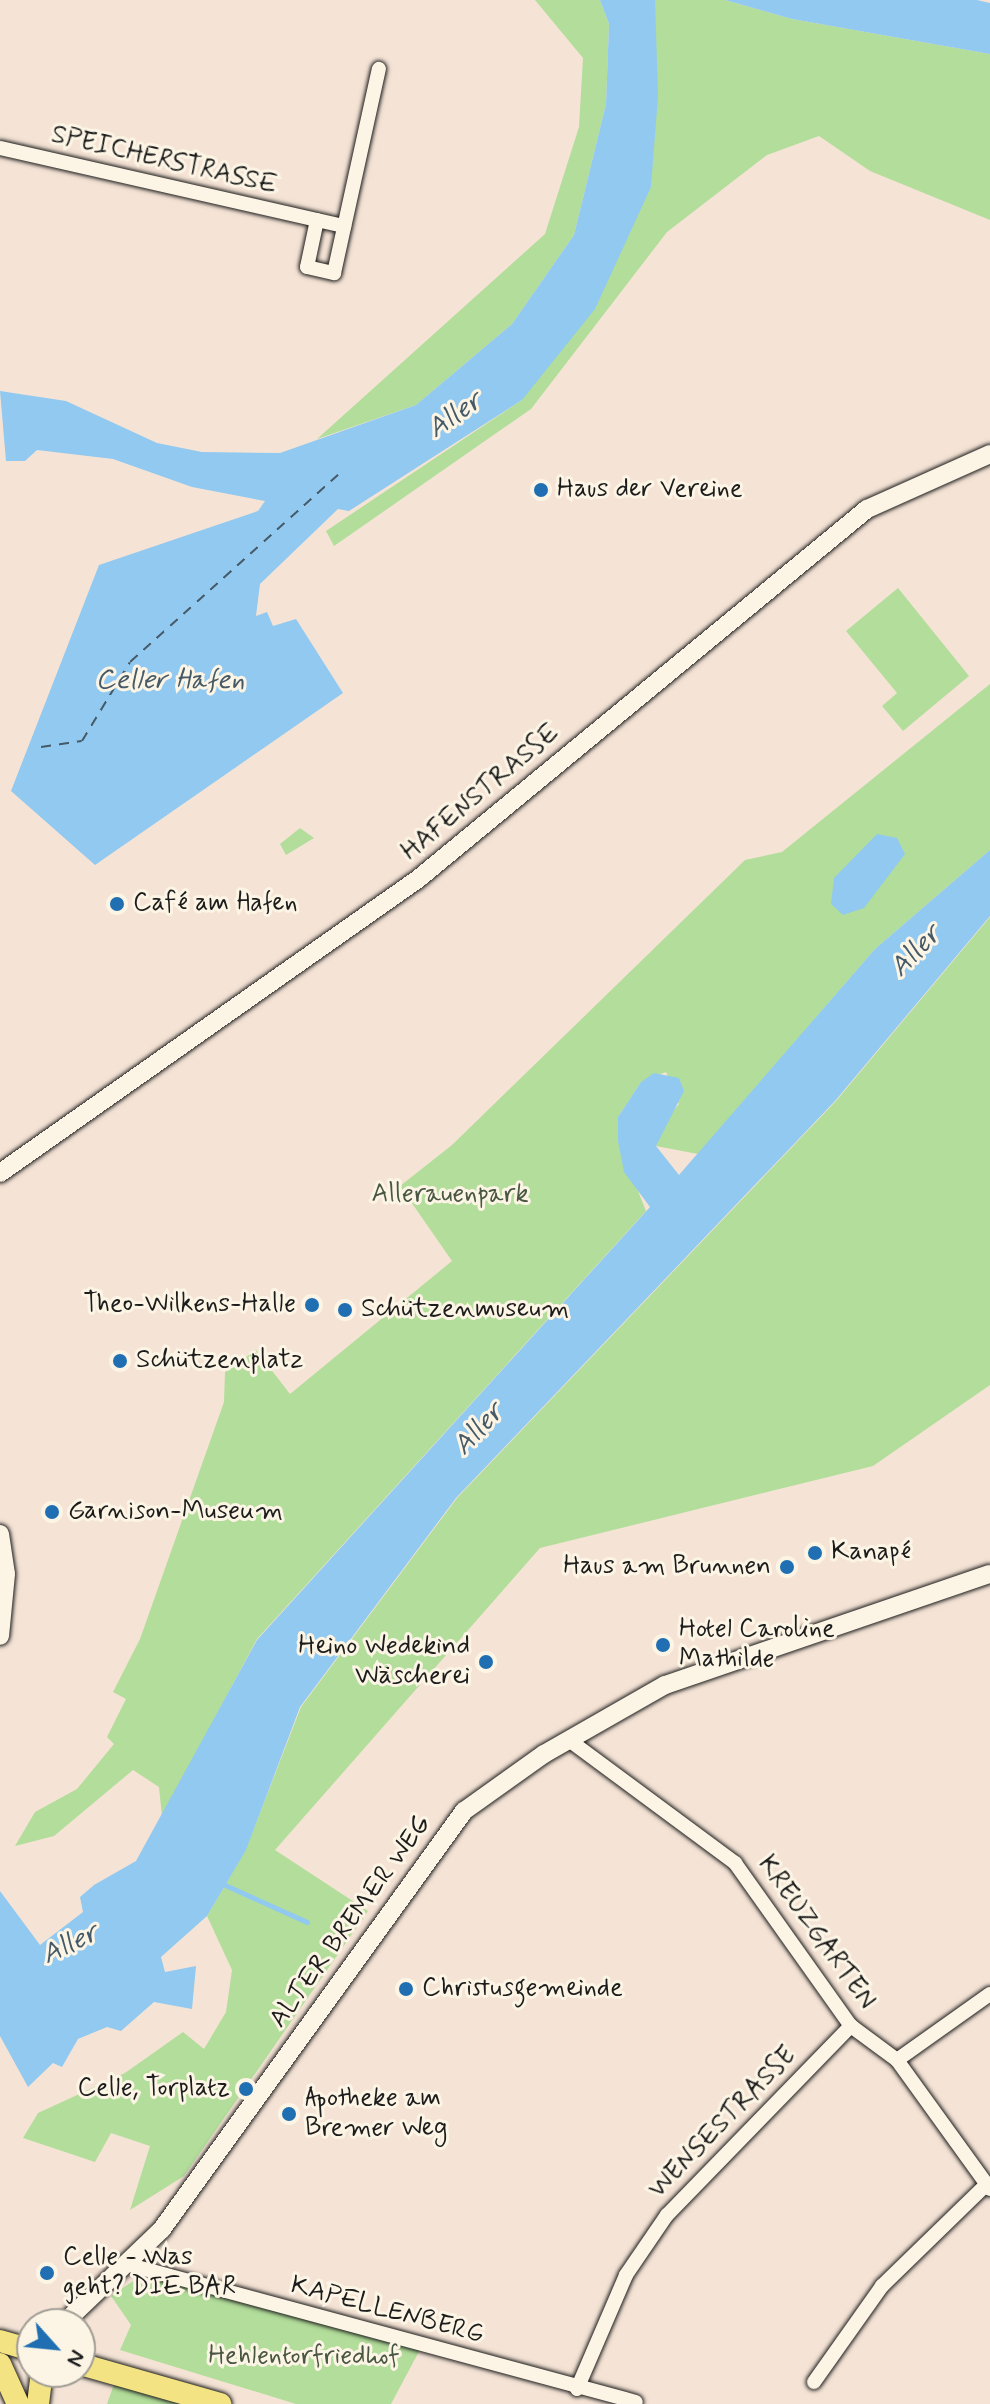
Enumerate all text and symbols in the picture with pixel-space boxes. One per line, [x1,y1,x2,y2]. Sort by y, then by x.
street label: SPEICHERSTRASSE [48,120,280,202]
water label: Aller [421,385,489,447]
place label: Haus der Vereine [557,474,740,506]
marker: Haus der Vereine [532,481,550,499]
water label: Celler Hafen [91,664,249,698]
street label: HAFENSTRASSE [396,718,566,868]
place label: Café am Hafen [133,888,310,920]
marker: Café am Hafen [108,895,126,913]
water label: Aller [884,919,948,985]
park label: Allerauenpark [371,1179,529,1211]
place label: Theo-Wilkens-Halle [83,1289,296,1321]
place label: Schützenmuseum [361,1294,569,1326]
marker: Theo-Wilkens-Halle [303,1296,321,1314]
marker: Schützenmuseum [336,1301,354,1319]
place label: Schützenplatz [136,1345,303,1377]
marker: Schützenplatz [111,1352,129,1370]
water label: Aller [447,1397,511,1463]
place label: Garnison-Museum [68,1496,283,1528]
marker: Garnison-Museum [43,1503,61,1521]
place label: Kanapé [831,1537,911,1569]
marker: Kanapé [806,1544,824,1562]
place label: Haus am Brunnen [573,1551,771,1583]
marker: Haus am Brunnen [778,1558,796,1576]
place label: Hotel Caroline Mathilde [679,1614,833,1676]
place label: Heino Wedekind Wäscherei [299,1631,470,1692]
marker: Hotel Caroline Mathilde [654,1636,672,1654]
marker: Heino Wedekind Wäscherei [477,1653,495,1671]
street label: ALTER BREMER WEG [263,1809,439,2035]
street label: KREUZGARTEN [750,1850,882,2016]
water label: Aller [36,1917,104,1973]
place label: Christusgemeinde [422,1973,623,2005]
marker: Christusgemeinde [397,1980,415,1998]
street label: WENSESTRASSE [643,2041,803,2205]
place label: Celle, Torplatz [77,2073,230,2105]
marker: Celle, Torplatz [237,2080,255,2098]
place label: Apotheke am Bremer Weg [305,2083,449,2144]
marker: Apotheke am Bremer Weg [280,2105,298,2123]
place label: Celle - Was geht? DIE BAR [63,2242,236,2304]
marker: Celle - Was geht? DIE BAR [38,2264,56,2282]
street label: KAPELLENBERG [287,2270,487,2352]
north arrow [16,2308,96,2388]
park label: Hehlentorfriedhof [208,2341,400,2373]
text: N [60,2345,91,2371]

